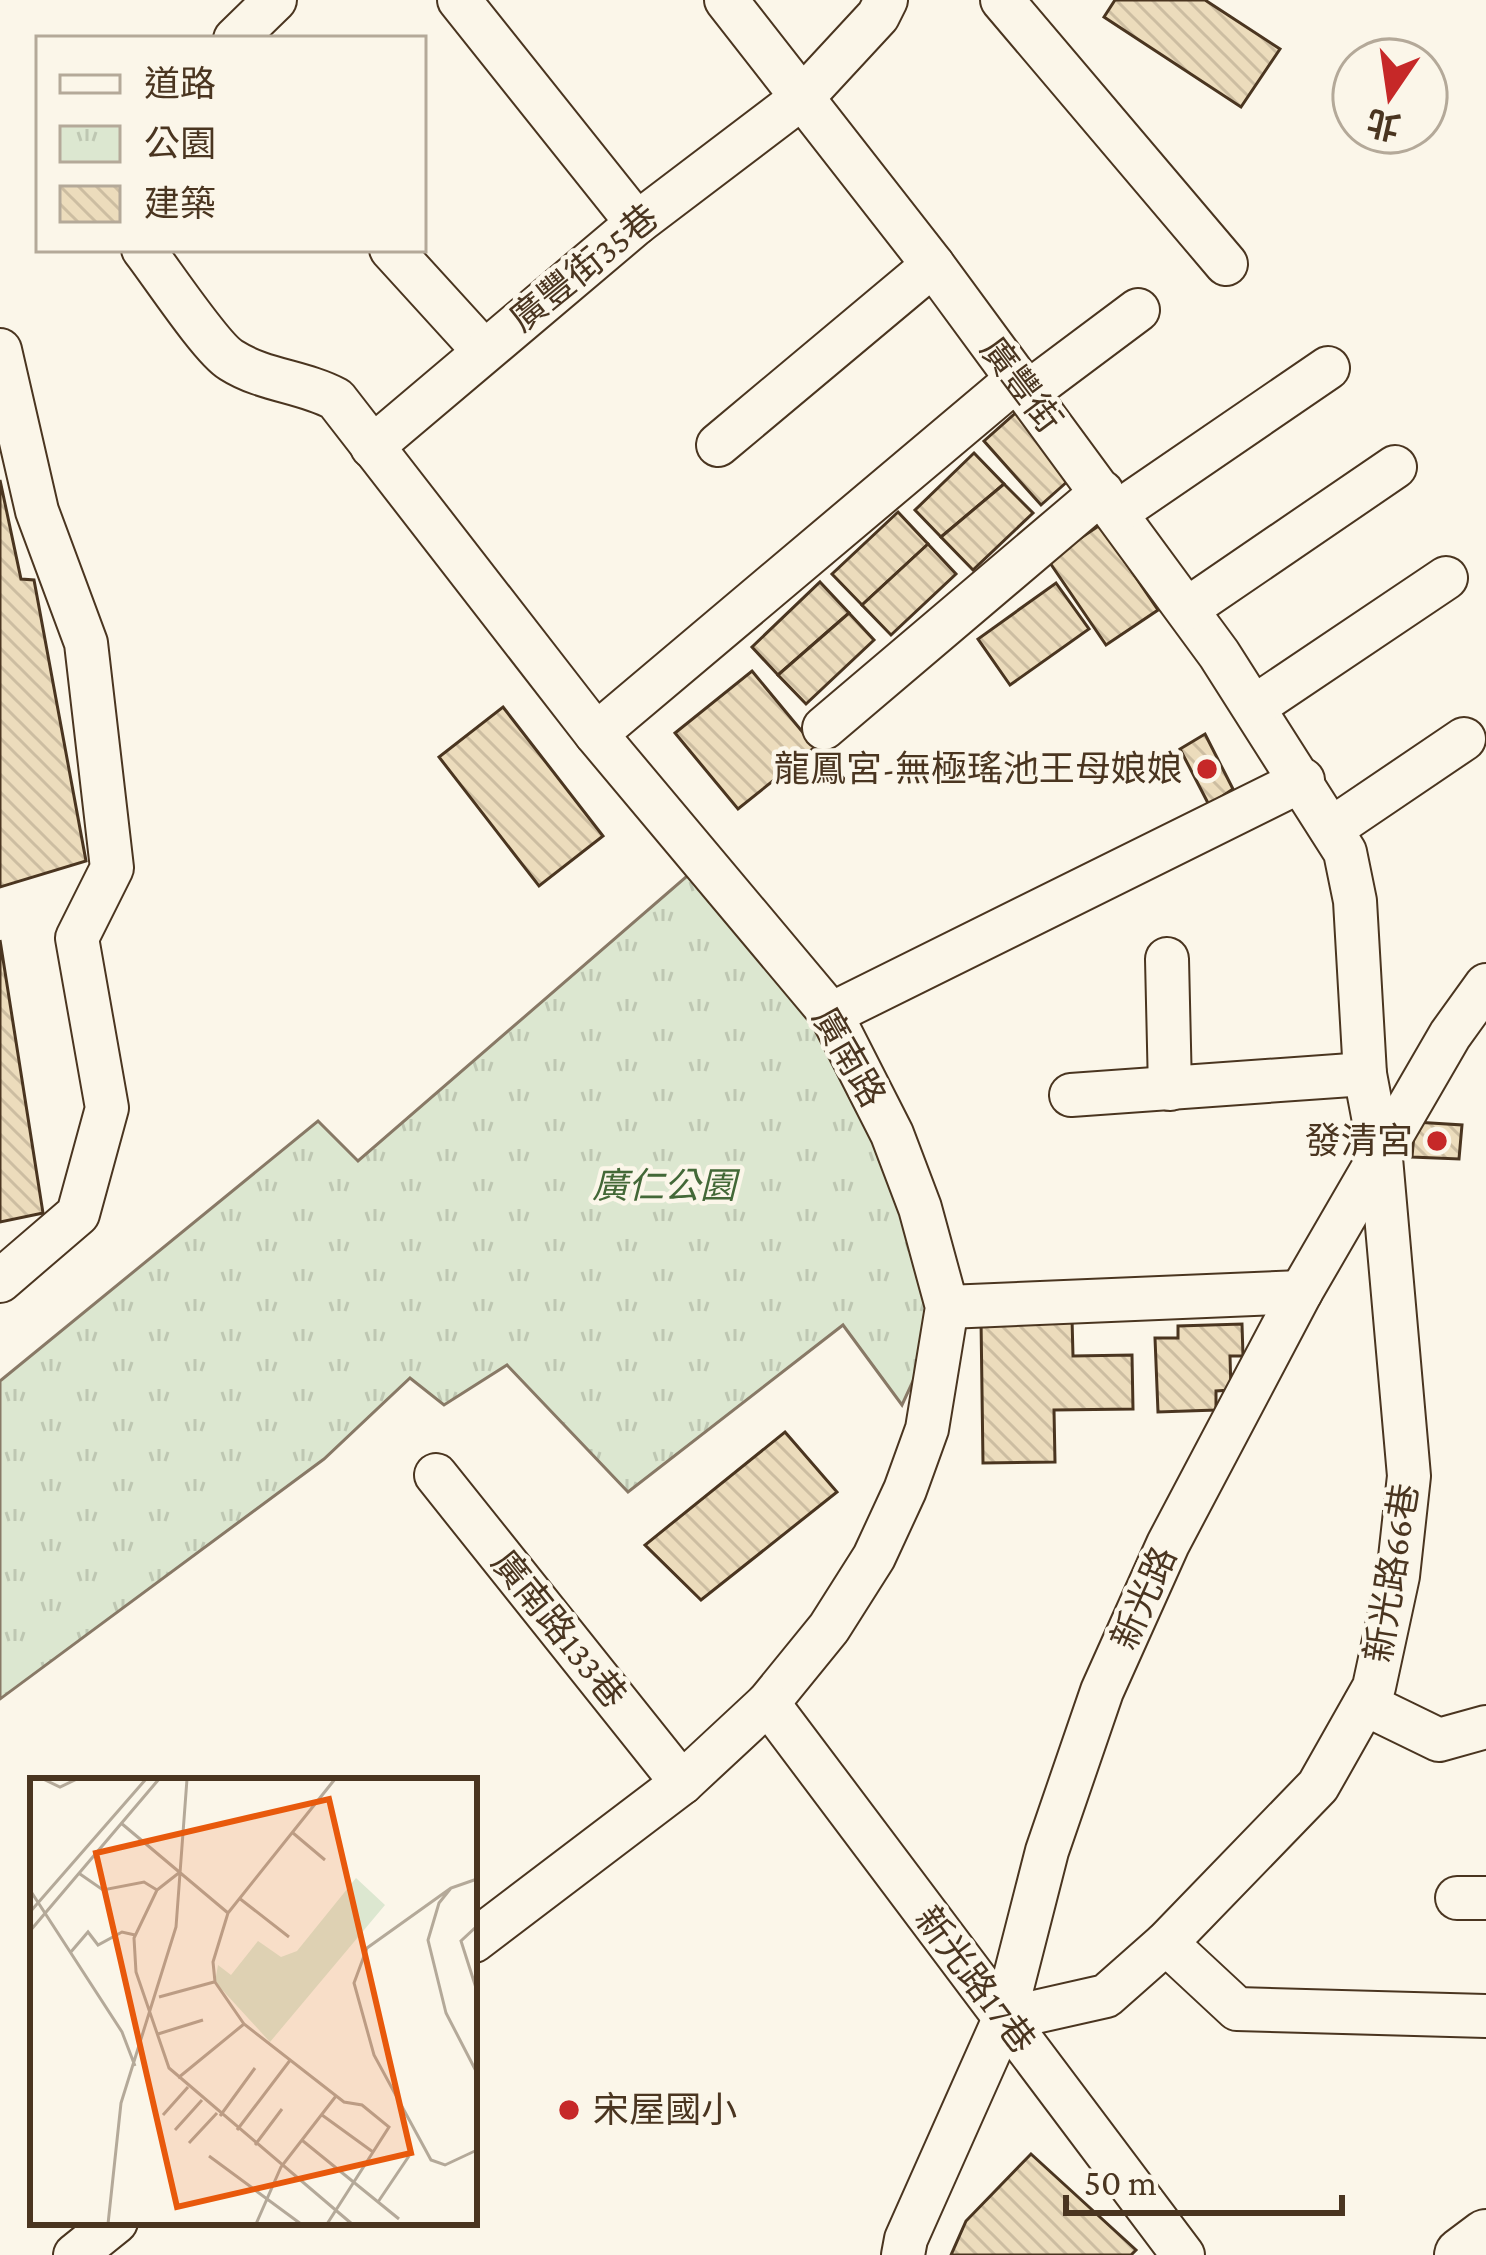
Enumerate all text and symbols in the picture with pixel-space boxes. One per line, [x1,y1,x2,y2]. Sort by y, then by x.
legend [36,36,426,252]
north arrow [1330,36,1450,156]
text: 道路 [144,64,216,104]
text: 北 [1363,103,1404,146]
text: 公園 [144,124,216,164]
text: 建築 [144,184,216,224]
street label: 廣豐街35巷 [502,196,666,340]
street label: 廣豐街 [973,330,1069,440]
place label: 龍鳳宮-無極瑤池王母娘娘 [774,749,1183,789]
marker: 龍鳳宮-無極瑤池王母娘娘 [1194,756,1220,782]
street label: 廣南路 [805,1000,893,1114]
place label: 發清宮 [1305,1121,1413,1161]
marker: 發清宮 [1424,1128,1450,1154]
park label: 廣仁公園 [592,1166,741,1206]
street label: 新光路66巷 [1358,1481,1426,1665]
street label: 新光路 [1104,1541,1184,1655]
street label: 廣南路133巷 [484,1543,634,1715]
inset map [30,1778,477,2225]
street label: 新光路17巷 [907,1899,1043,2061]
place label: 宋屋國小 [593,2090,737,2130]
marker: 宋屋國小 [556,2097,582,2123]
scale bar [1066,2141,1342,2215]
text: 50 m [1084,2163,1157,2203]

